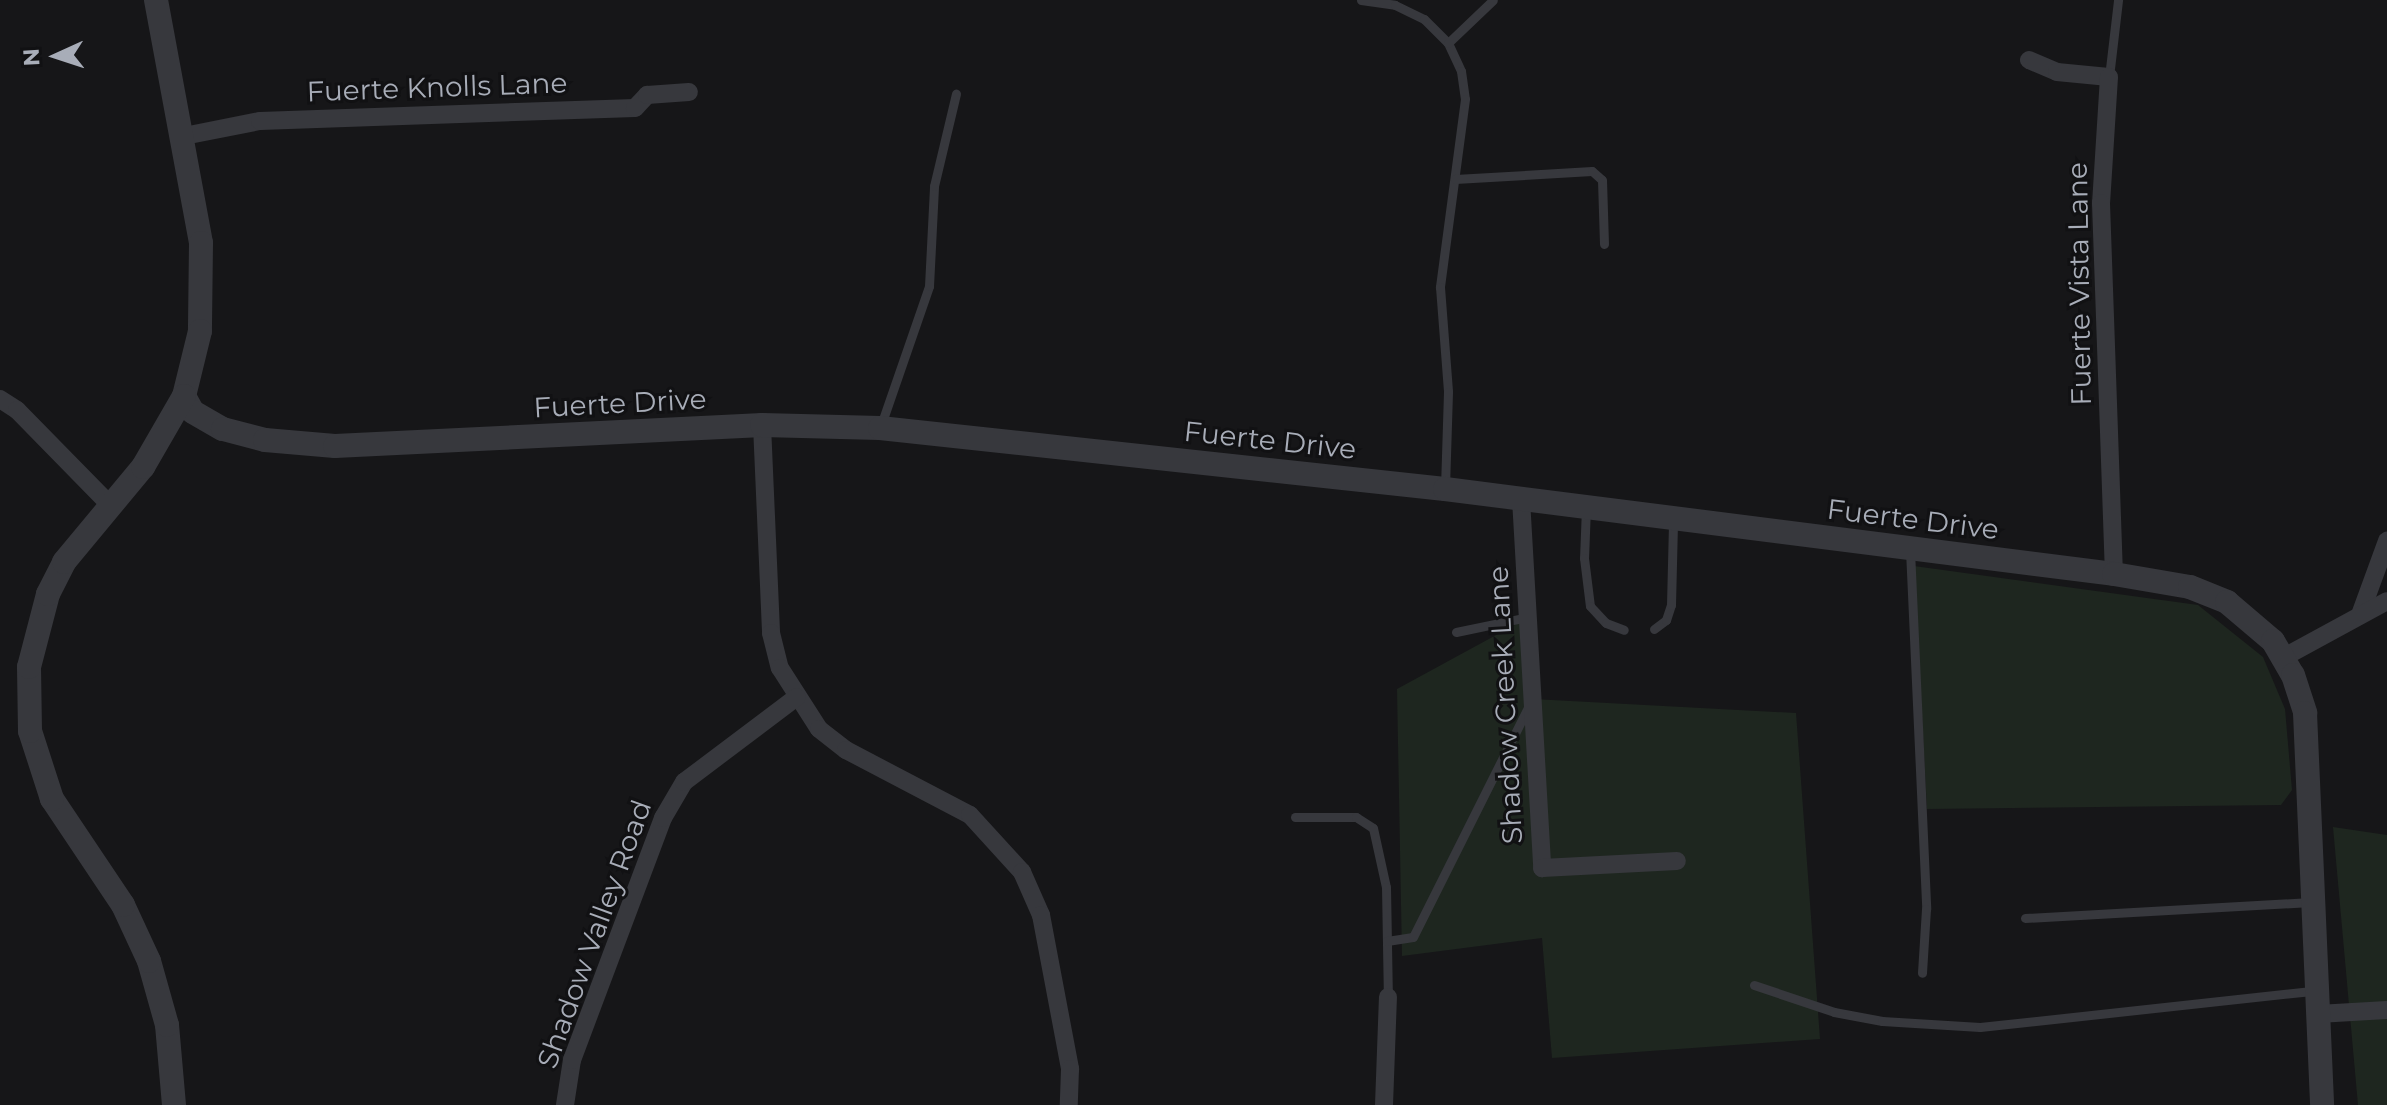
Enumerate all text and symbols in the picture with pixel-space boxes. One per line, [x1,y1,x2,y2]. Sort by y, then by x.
north arrow [16,16,96,96]
text: N [18,48,45,67]
street label: Fuerte Knolls Lane [306,66,568,108]
street label: Fuerte Vista Lane [2060,162,2098,406]
street label: Fuerte Drive [533,382,707,424]
street label: Fuerte Drive [1182,414,1358,466]
street label: Fuerte Drive [1825,492,2001,546]
street label: Shadow Creek Lane [1481,565,1529,845]
street label: Shadow Valley Road [530,795,658,1073]

